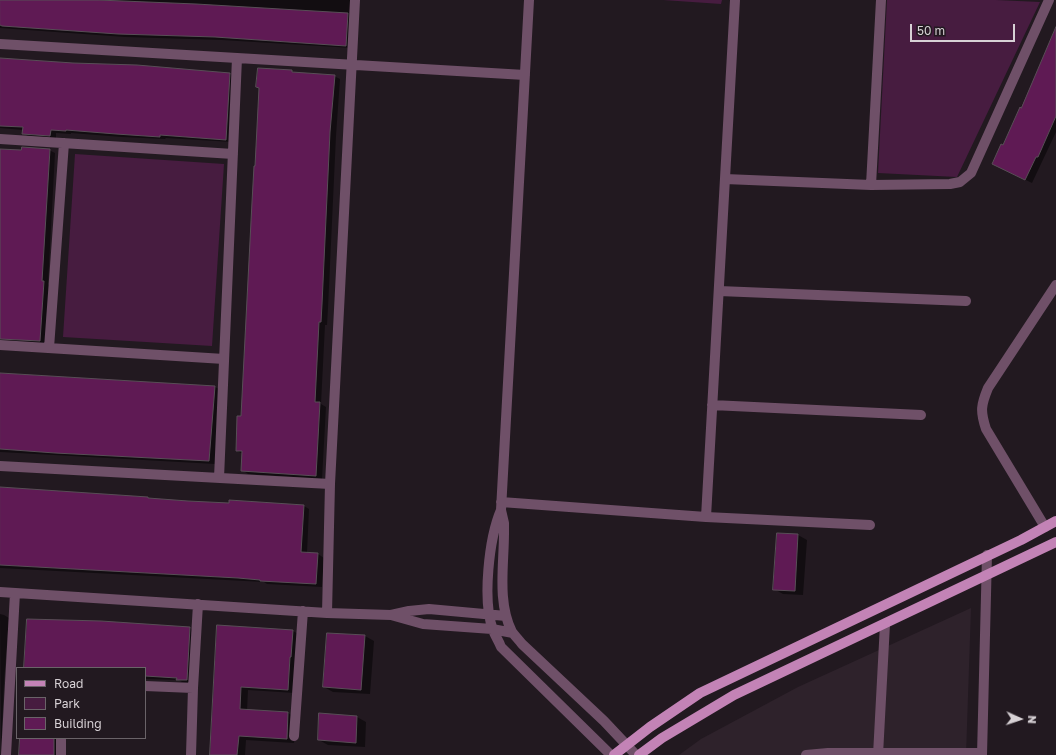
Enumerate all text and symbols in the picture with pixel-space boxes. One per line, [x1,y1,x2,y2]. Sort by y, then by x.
scale bar [912,16,1017,42]
text: 50 m [917,23,945,38]
legend [16,667,146,739]
text: Road [54,676,83,691]
text: Park [54,696,80,711]
north arrow [1000,699,1040,739]
text: N [1026,715,1039,724]
text: Building [54,716,102,731]

